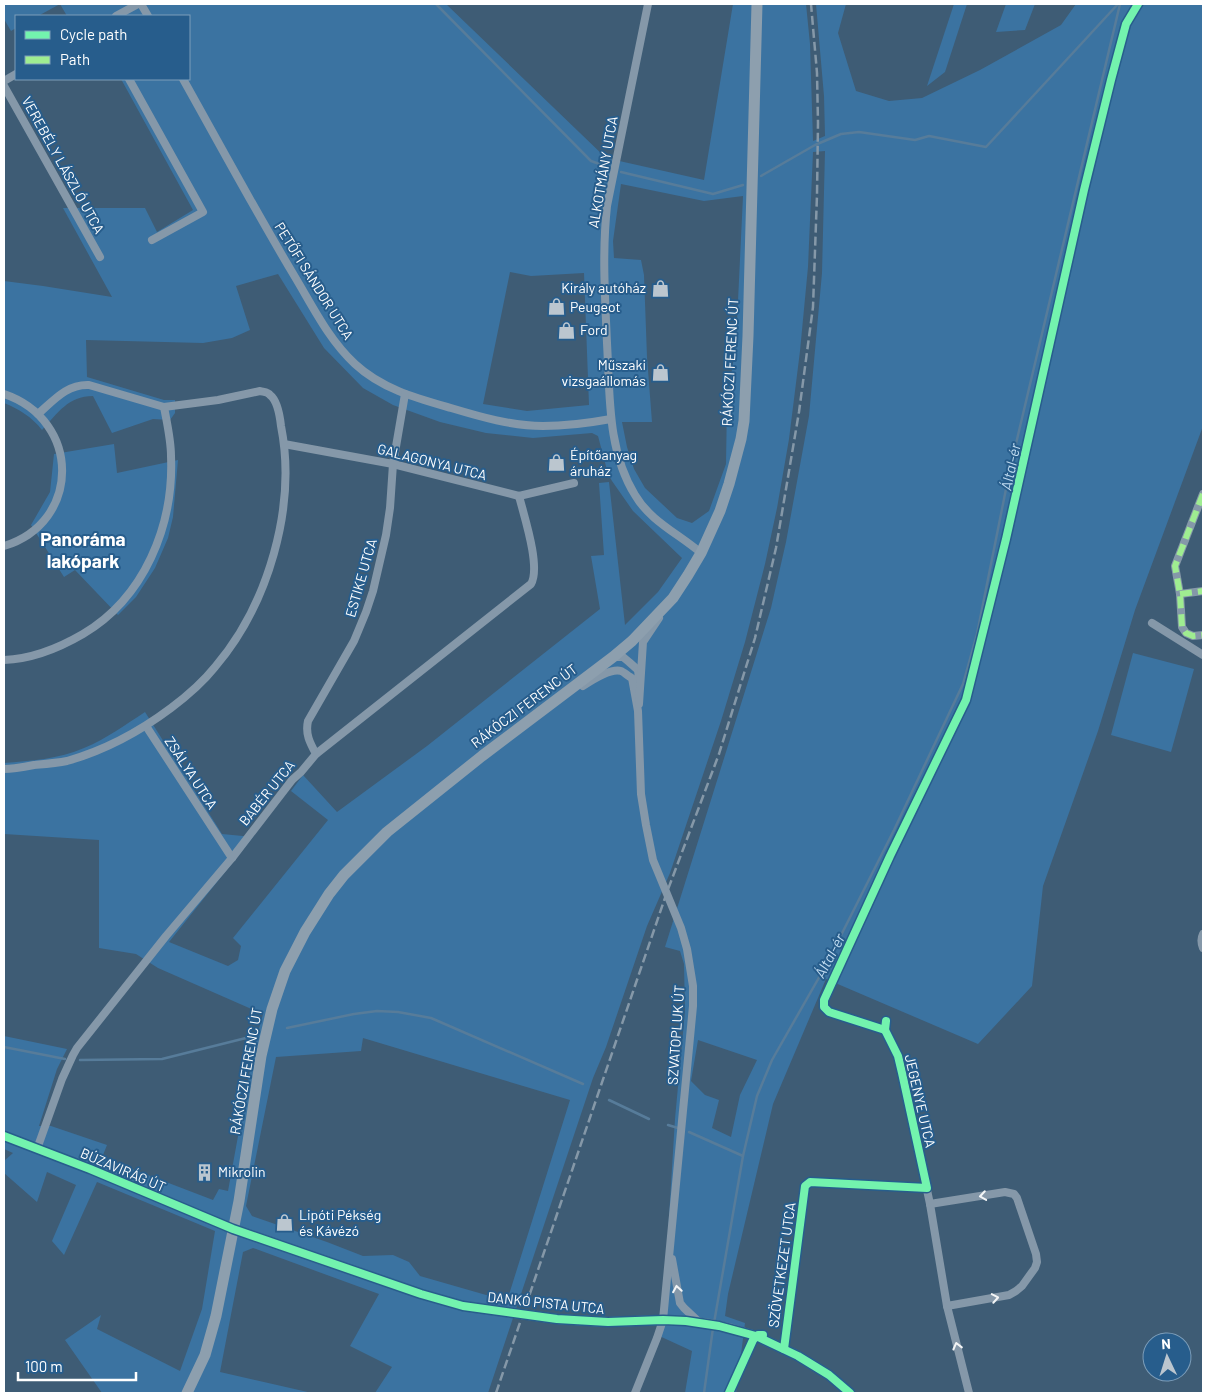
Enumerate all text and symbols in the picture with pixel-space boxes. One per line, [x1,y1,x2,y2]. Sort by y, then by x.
legend [15,15,190,80]
text: Cycle path [60,25,127,43]
text: Path [60,50,90,68]
street label: VEREBÉLY LÁSZLÓ UTCA [19,93,109,237]
street label: ALKOTMÁNY UTCA [584,114,621,229]
street label: PETŐFI SÁNDOR UTCA [271,219,358,343]
shop icon: Király autóház [650,278,670,298]
place label: Király autóház [561,279,646,296]
shop icon: Peugeot [546,297,566,317]
street label: RÁKÓCZI FERENC ÚT [718,297,741,427]
place label: Peugeot [570,298,621,315]
shop icon: Ford [556,320,576,340]
place label: Ford [580,321,608,338]
place label: Műszaki vizsgaállomás [562,356,646,389]
shop icon: Műszaki vizsgaállomás [650,363,670,383]
street label: GALAGONYA UTCA [376,440,489,483]
water label: Által-ér [996,441,1024,492]
place label: Építőanyag áruház [570,446,637,479]
shop icon: Építőanyag áruház [546,453,566,473]
district label: Panoráma lakópark [40,527,126,572]
street label: ESTIKE UTCA [341,536,380,619]
street label: RÁKÓCZI FERENC ÚT [467,660,580,751]
street label: ZSÁLYA UTCA [162,733,222,813]
street label: BABÉR UTCA [235,756,298,829]
water label: Által-ér [810,930,849,981]
street label: SZVATOPLUK ÚT [664,984,687,1085]
street label: RÁKÓCZI FERENC ÚT [226,1006,265,1136]
street label: JEGENYE UTCA [901,1052,940,1150]
street label: BÚZAVIRÁG ÚT [78,1144,168,1195]
building icon: Mikrolin [194,1162,214,1182]
place label: Mikrolin [218,1163,266,1180]
one-way arrow [979,1190,988,1200]
street label: SZÖVETKEZET UTCA [764,1201,799,1329]
place label: Lipóti Pékség és Kávézó [299,1206,381,1239]
shop icon: Lipóti Pékség és Kávézó [275,1213,295,1233]
one-way arrow [673,1285,683,1294]
street label: DANKÓ PISTA UTCA [487,1288,606,1317]
one-way arrow [991,1293,999,1303]
north arrow [1142,1332,1192,1382]
text: N [1161,1335,1171,1352]
one-way arrow [952,1342,963,1350]
scale bar [18,1350,135,1382]
text: 100 m [25,1357,63,1375]

